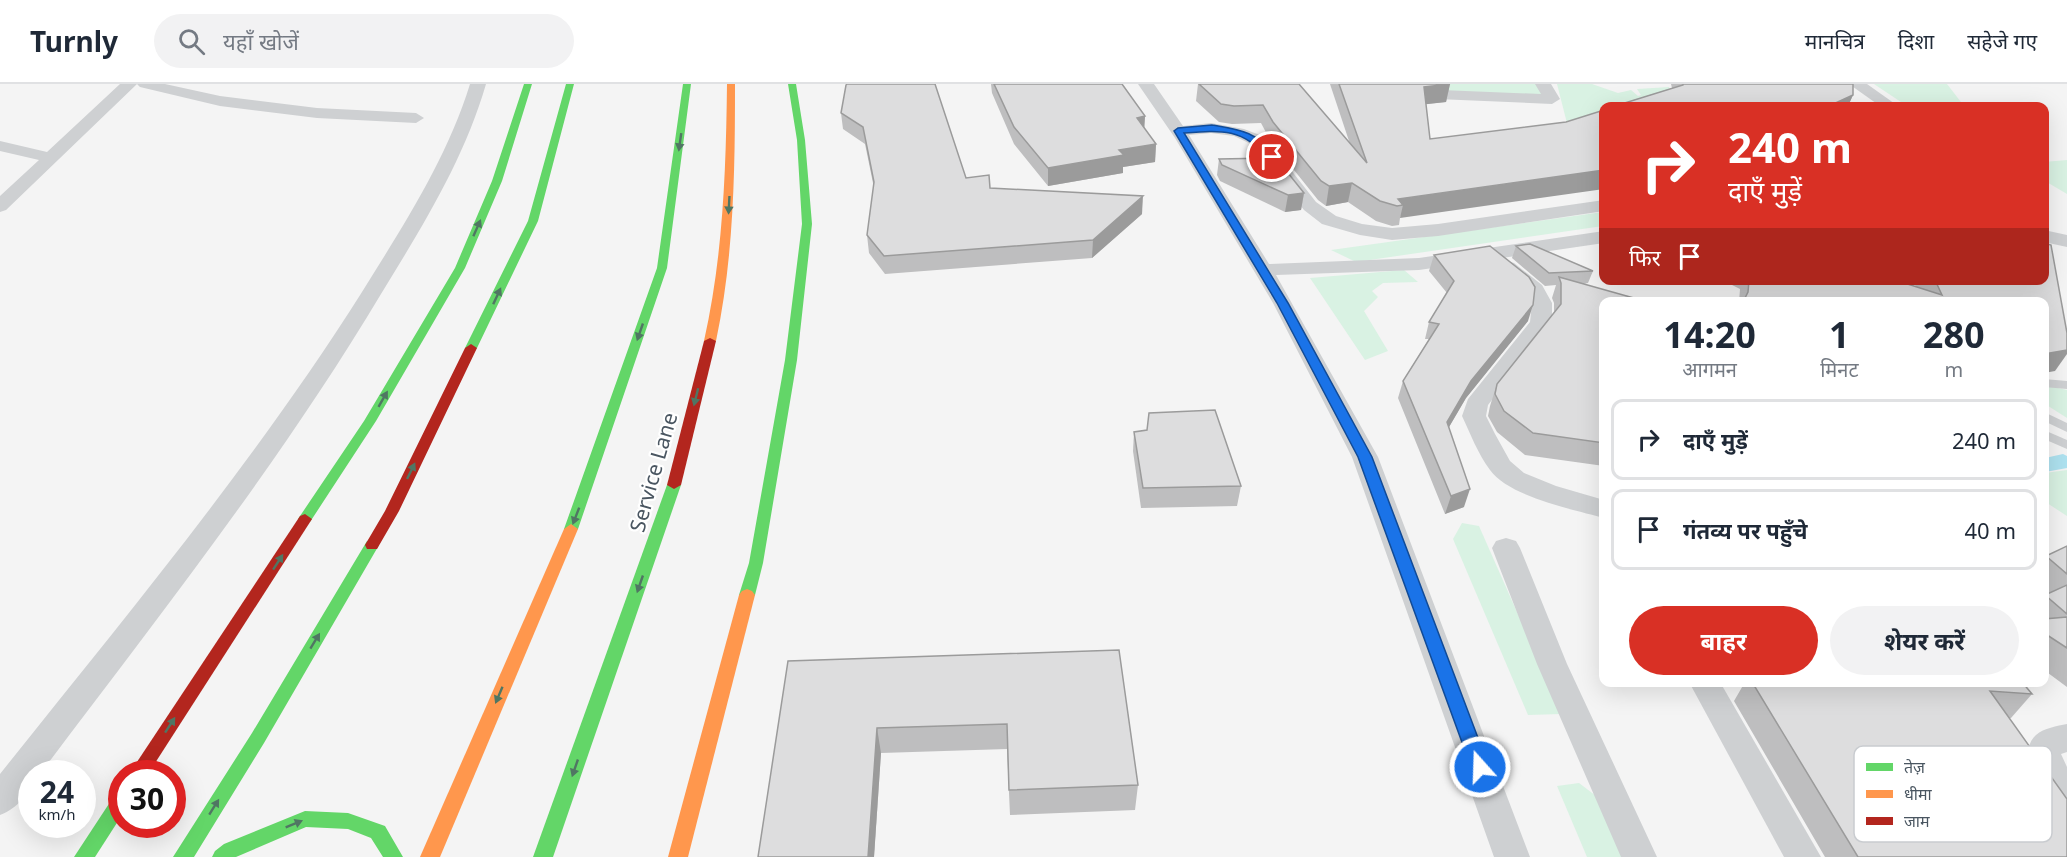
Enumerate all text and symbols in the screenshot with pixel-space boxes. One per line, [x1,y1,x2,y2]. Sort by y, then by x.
search box [154,14,574,68]
text: Turnly [30,22,118,60]
icon: search [175,25,208,58]
text: यहाँ खोजें [223,26,299,56]
text: मानचित्र [1805,27,1865,55]
text: दिशा [1898,27,1934,55]
text: सहेजे गए [1967,27,2037,55]
text: 240 m [1728,118,1852,175]
icon: right [1629,126,1707,204]
pin [1246,131,1297,182]
one-way arrow [675,133,684,152]
icon: arrive [1255,140,1288,173]
text: दाएँ मुड़ें [1728,172,1802,209]
one-way arrow [724,196,734,215]
one-way arrow [472,218,482,236]
icon: arrive [1673,240,1706,273]
text: फिर [1629,242,1661,272]
one-way arrow [493,288,502,305]
text: 14:20 [1663,310,1756,359]
text: 1 [1829,310,1850,359]
text: 280 [1923,310,1985,359]
one-way arrow [635,323,644,341]
text: आगमन [1682,356,1737,383]
text: मिनट [1820,356,1859,383]
text: m [1944,356,1963,383]
one-way arrow [690,388,700,406]
one-way arrow [378,390,388,407]
street label: Service Lane [623,409,683,535]
icon: right [1632,423,1665,456]
text: दाएँ मुड़ें [1683,425,1748,455]
text: 240 m [1952,425,2016,455]
one-way arrow [407,463,416,480]
one-way arrow [571,507,580,525]
icon: arrive [1632,513,1665,546]
text: गंतव्य पर पहुँचे [1683,515,1808,545]
text: 40 m [1965,515,2016,545]
one-way arrow [272,554,283,570]
one-way arrow [635,575,645,593]
button: बाहर [1629,606,1818,675]
button: शेयर करें [1830,606,2019,675]
one-way arrow [310,632,320,649]
one-way arrow [494,687,504,705]
one-way arrow [165,717,176,733]
position arrow [1448,735,1512,799]
legend [1854,746,2052,842]
text: तेज़ [1904,756,1926,778]
one-way arrow [569,759,579,777]
speed limit sign: 30 [108,760,186,838]
text: 24 [40,771,74,812]
text: धीमा [1904,783,1933,805]
one-way arrow [208,799,219,816]
text: km/h [39,804,75,824]
text: जाम [1904,810,1930,832]
one-way arrow [285,819,303,829]

